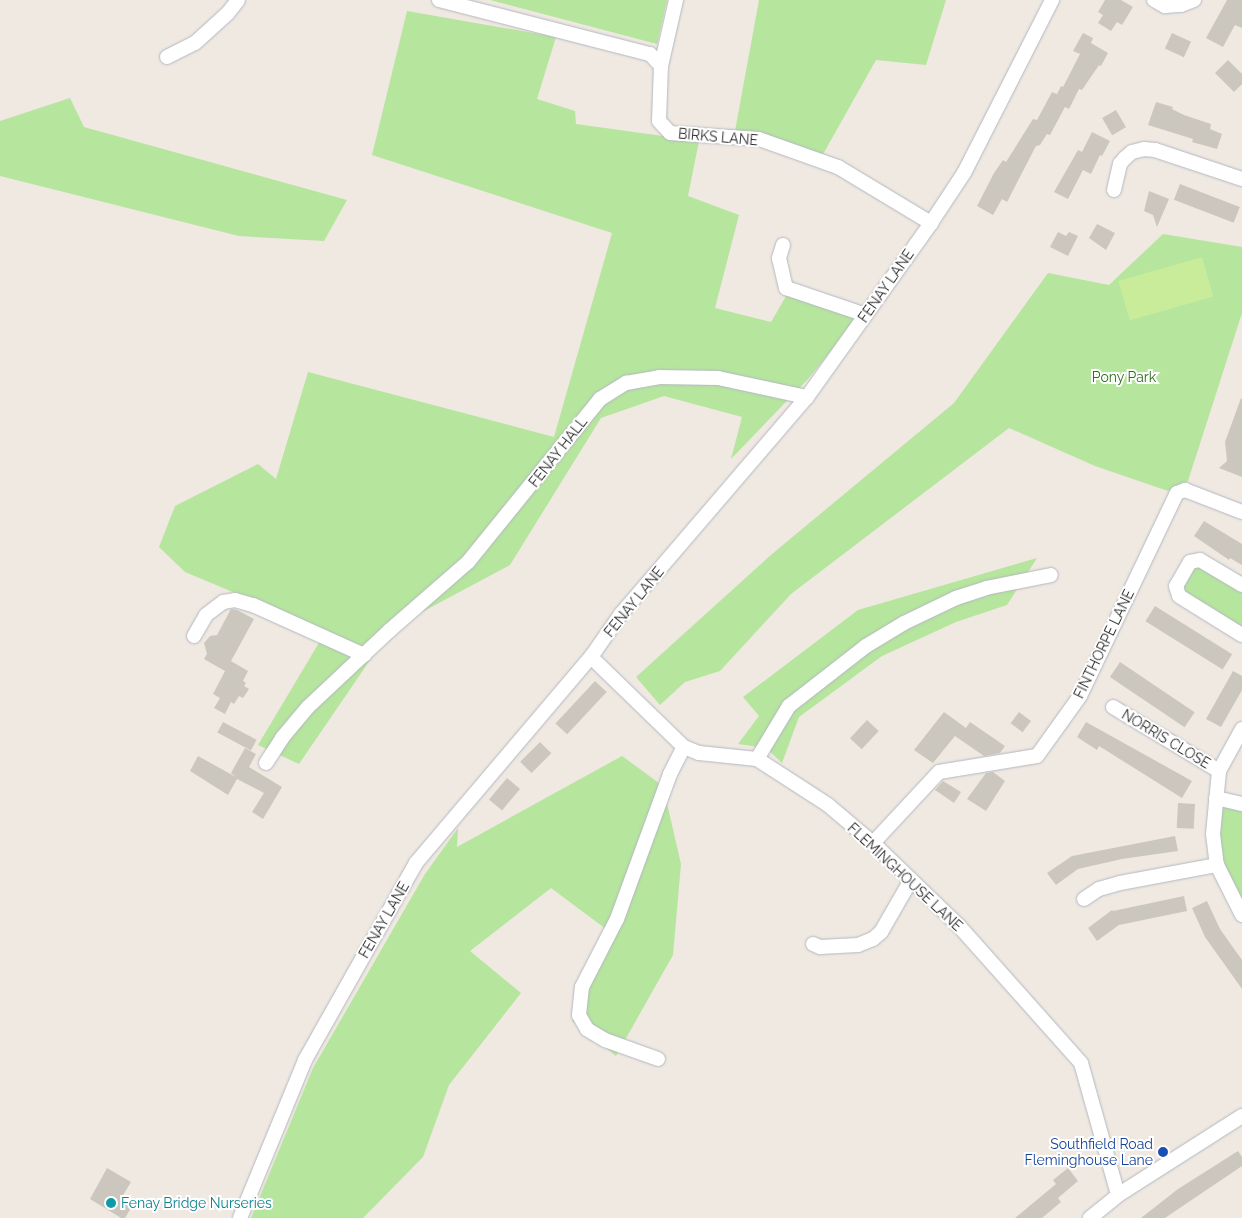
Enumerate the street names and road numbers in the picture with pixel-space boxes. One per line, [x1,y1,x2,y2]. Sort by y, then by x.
street label: BIRKS LANE [677,125,759,149]
street label: FENAY LANE [855,246,917,326]
street label: FENAY HALL [525,413,591,491]
street label: FENAY LANE [601,563,667,641]
street label: FINTHORPE LANE [1070,587,1138,701]
street label: NORRIS CLOSE [1119,706,1213,772]
street label: FLEMINGHOUSE LANE [844,820,966,934]
street label: FENAY LANE [355,879,413,961]

